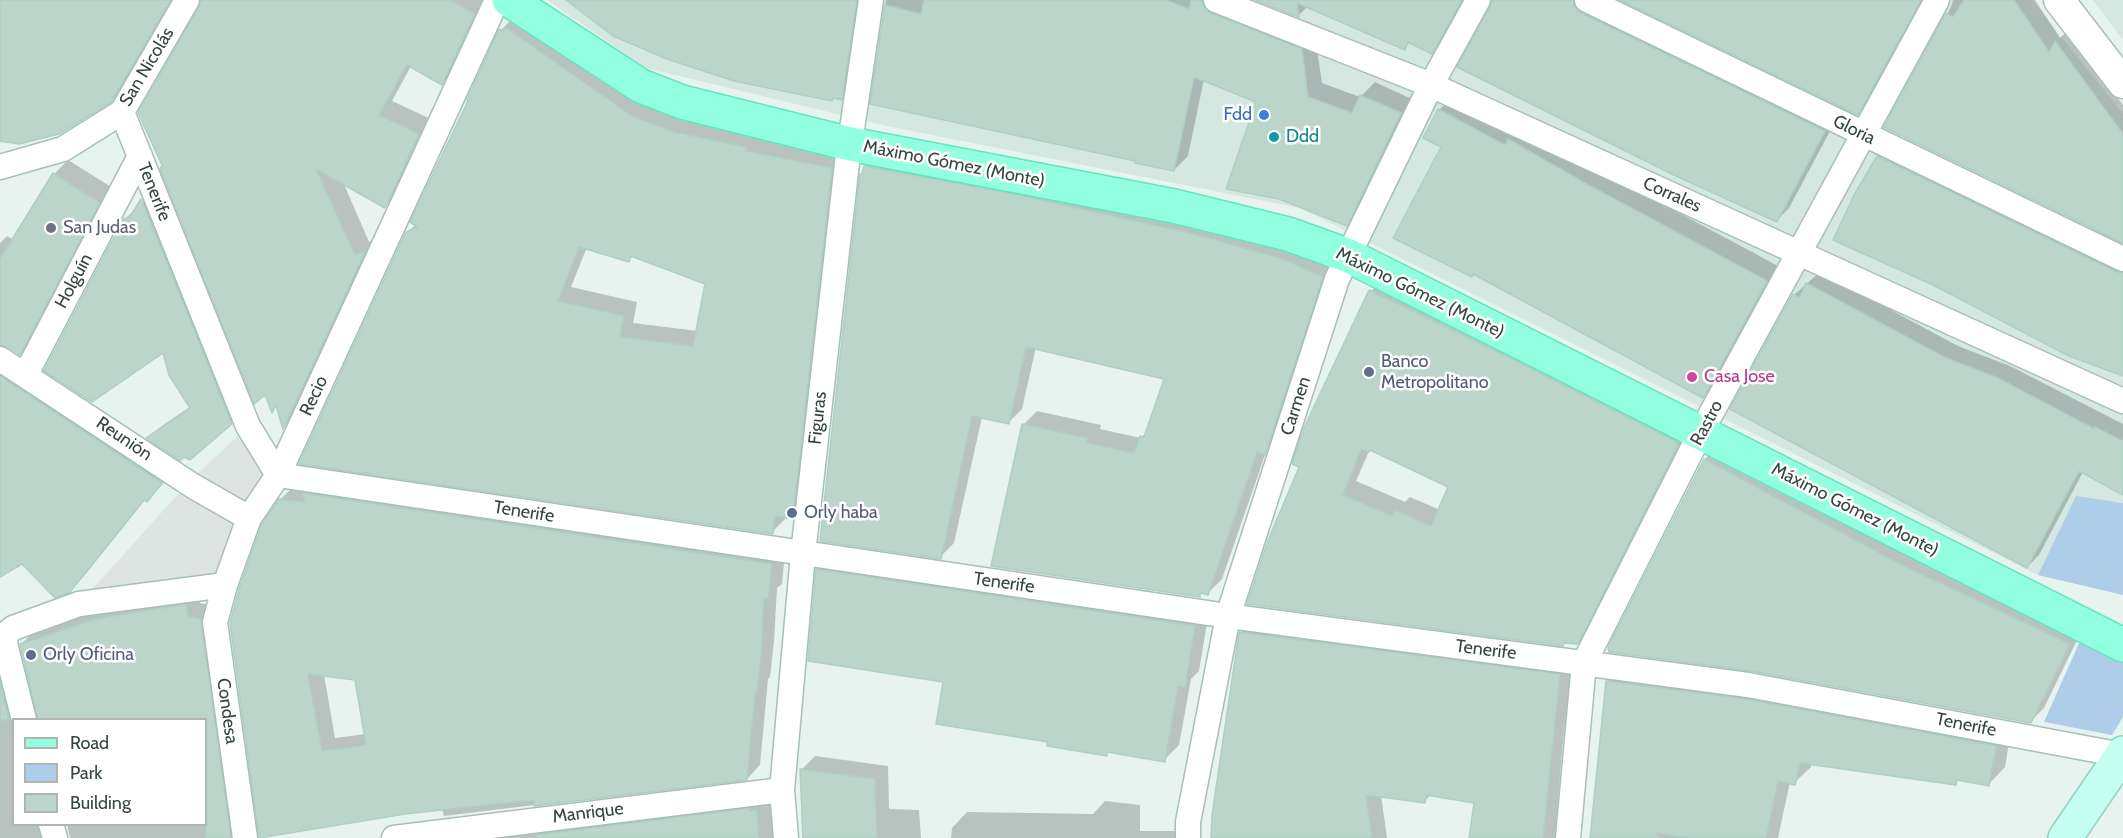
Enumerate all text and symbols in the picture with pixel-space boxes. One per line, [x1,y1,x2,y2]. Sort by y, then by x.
street label: San Nicolás [115,24,179,110]
place label: Fdd [1223,104,1252,126]
marker: Fdd [1257,108,1271,122]
street label: Gloria [1829,111,1879,149]
place label: Ddd [1286,126,1319,148]
marker: Ddd [1267,130,1281,144]
street label: Máximo Gómez (Monte) [861,136,1047,192]
street label: Tenerife [133,160,175,224]
street label: Corrales [1640,173,1704,217]
place label: San Judas [63,217,136,239]
marker: San Judas [44,221,58,235]
street label: Máximo Gómez (Monte) [1332,243,1508,343]
street label: Holguín [51,250,97,312]
place label: Banco Metropolitano [1381,351,1489,394]
marker: Banco Metropolitano [1362,365,1376,379]
place label: Casa Jose [1704,366,1775,388]
marker: Casa Jose [1685,370,1699,384]
street label: Recio [295,373,333,419]
street label: Carmen [1276,374,1316,438]
street label: Figuras [804,390,832,446]
street label: Rastro [1686,397,1728,449]
street label: Reunión [92,412,156,466]
street label: Máximo Gómez (Monte) [1768,458,1942,562]
street label: Tenerife [492,497,556,527]
place label: Orly haba [804,502,878,524]
marker: Orly haba [785,506,799,520]
street label: Tenerife [972,568,1036,598]
street label: Tenerife [1454,636,1518,664]
place label: Orly Oficina [43,644,134,666]
marker: Orly Oficina [24,648,38,662]
street label: Condesa [212,677,242,745]
street label: Tenerife [1934,709,1998,741]
legend [12,718,207,826]
text: Road [70,732,109,754]
text: Park [70,762,102,784]
text: Building [70,792,131,814]
street label: Manrique [551,798,625,828]

